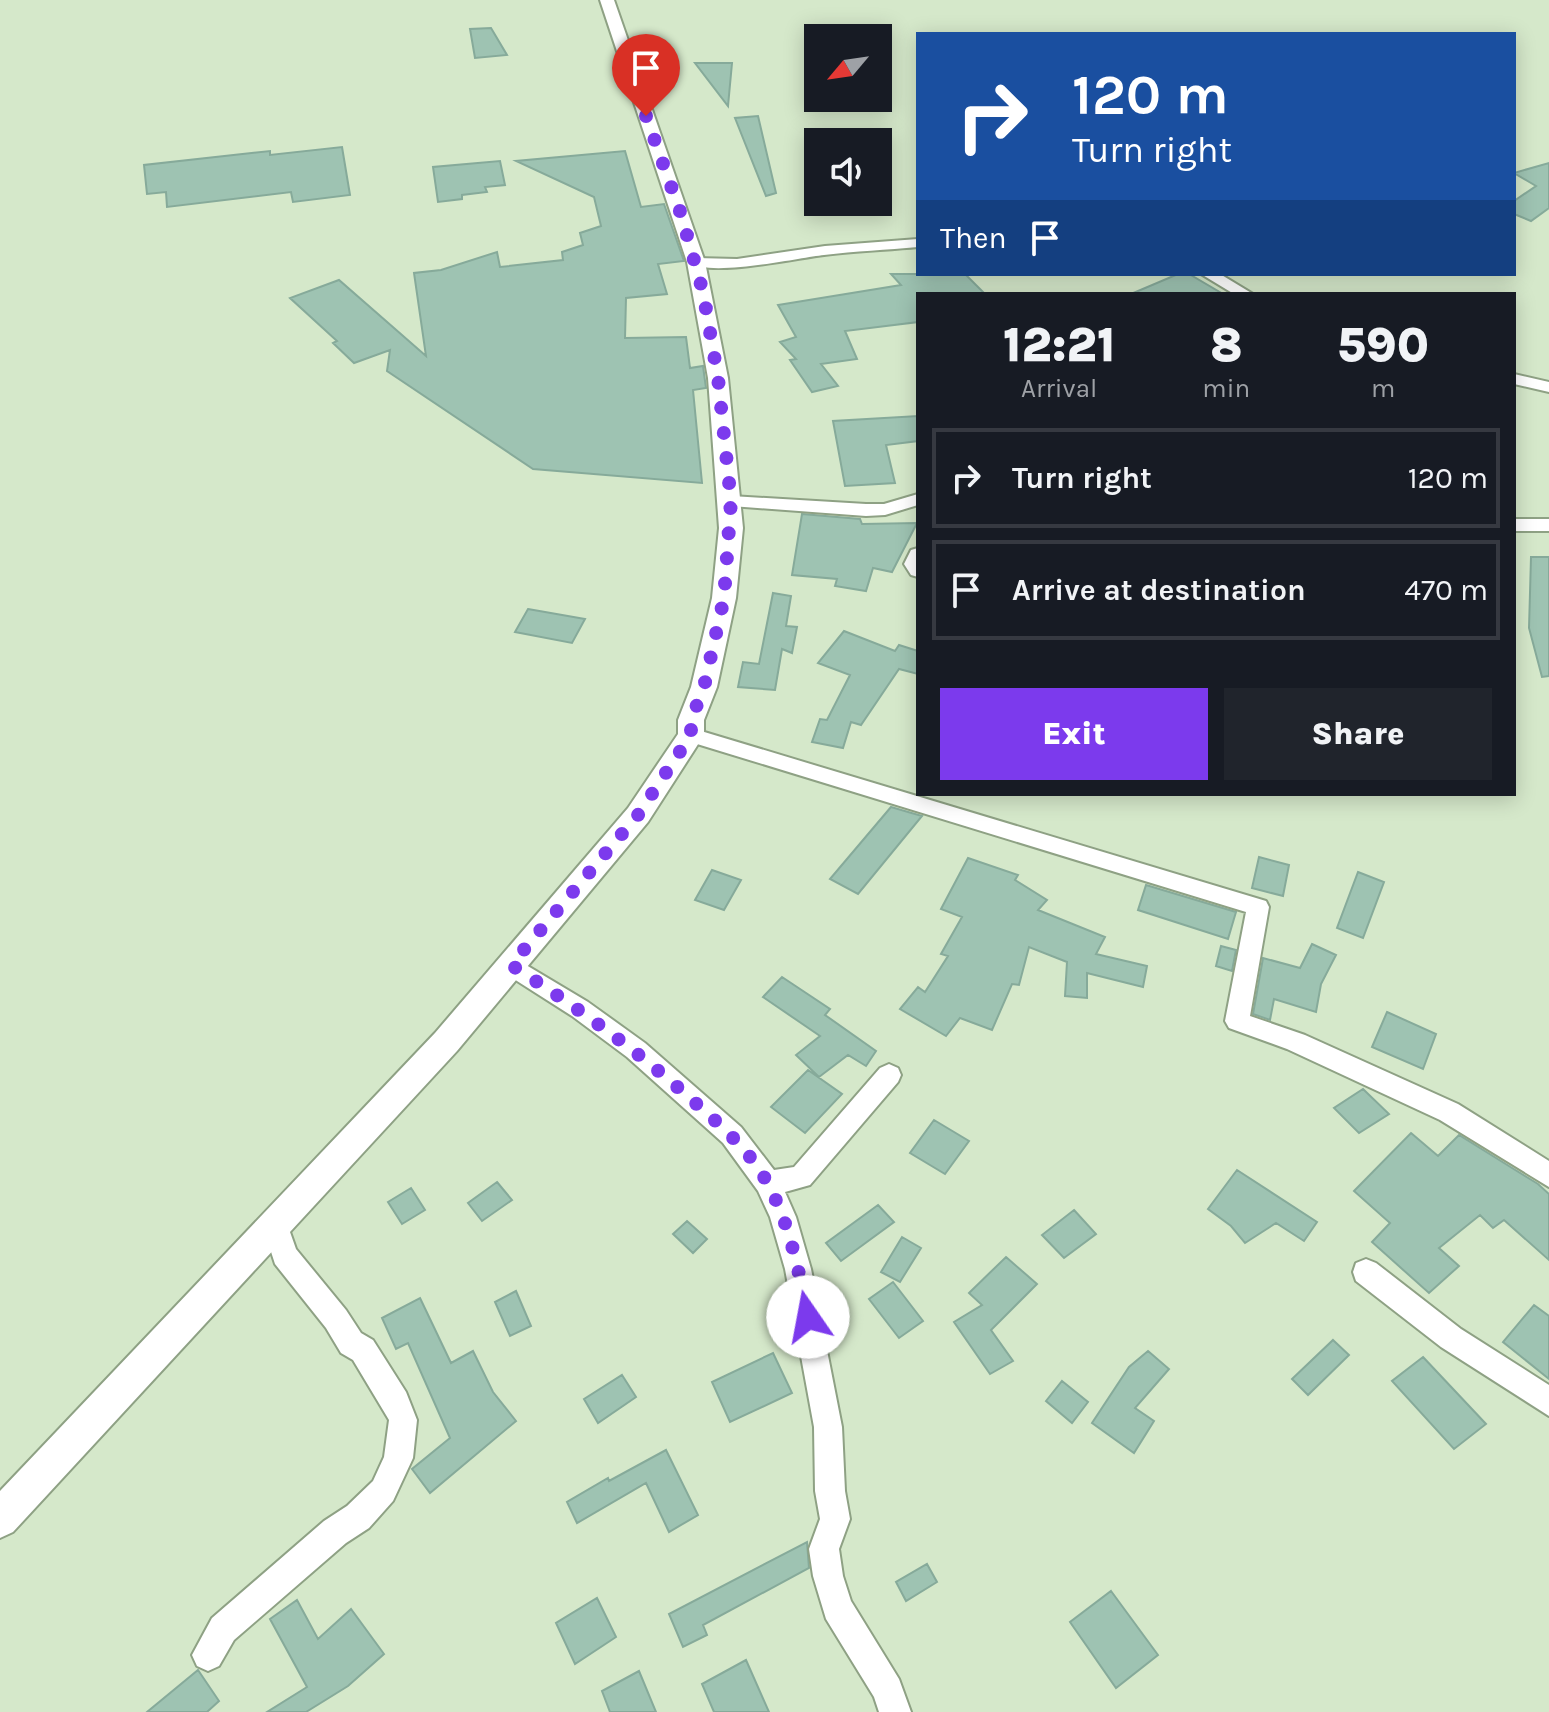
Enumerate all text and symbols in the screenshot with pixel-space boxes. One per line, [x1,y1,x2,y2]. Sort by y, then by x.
north arrow [804,24,892,112]
map controls [804,24,892,216]
pin [612,34,680,116]
icon: arrive [624,46,668,90]
text: 120 m [1072,62,1229,127]
icon: right [940,64,1044,168]
button: sound [804,128,892,216]
text: Turn right [1072,129,1232,171]
icon: arrive [1023,216,1067,260]
text: Then [940,220,1007,256]
text: 12:21 [1003,317,1115,373]
text: 8 [1210,317,1243,373]
text: 590 [1337,317,1429,373]
text: Arrival [1021,373,1097,404]
text: min [1202,373,1250,404]
text: m [1371,373,1395,404]
icon: right [944,456,988,500]
text: Turn right [1012,460,1152,496]
text: 120 m [1408,460,1488,496]
icon: arrive [944,568,988,612]
text: Arrive at destination [1012,572,1306,608]
text: 470 m [1404,572,1488,608]
button: Exit [940,688,1208,780]
button: Share [1224,688,1492,780]
position arrow [766,1275,850,1359]

